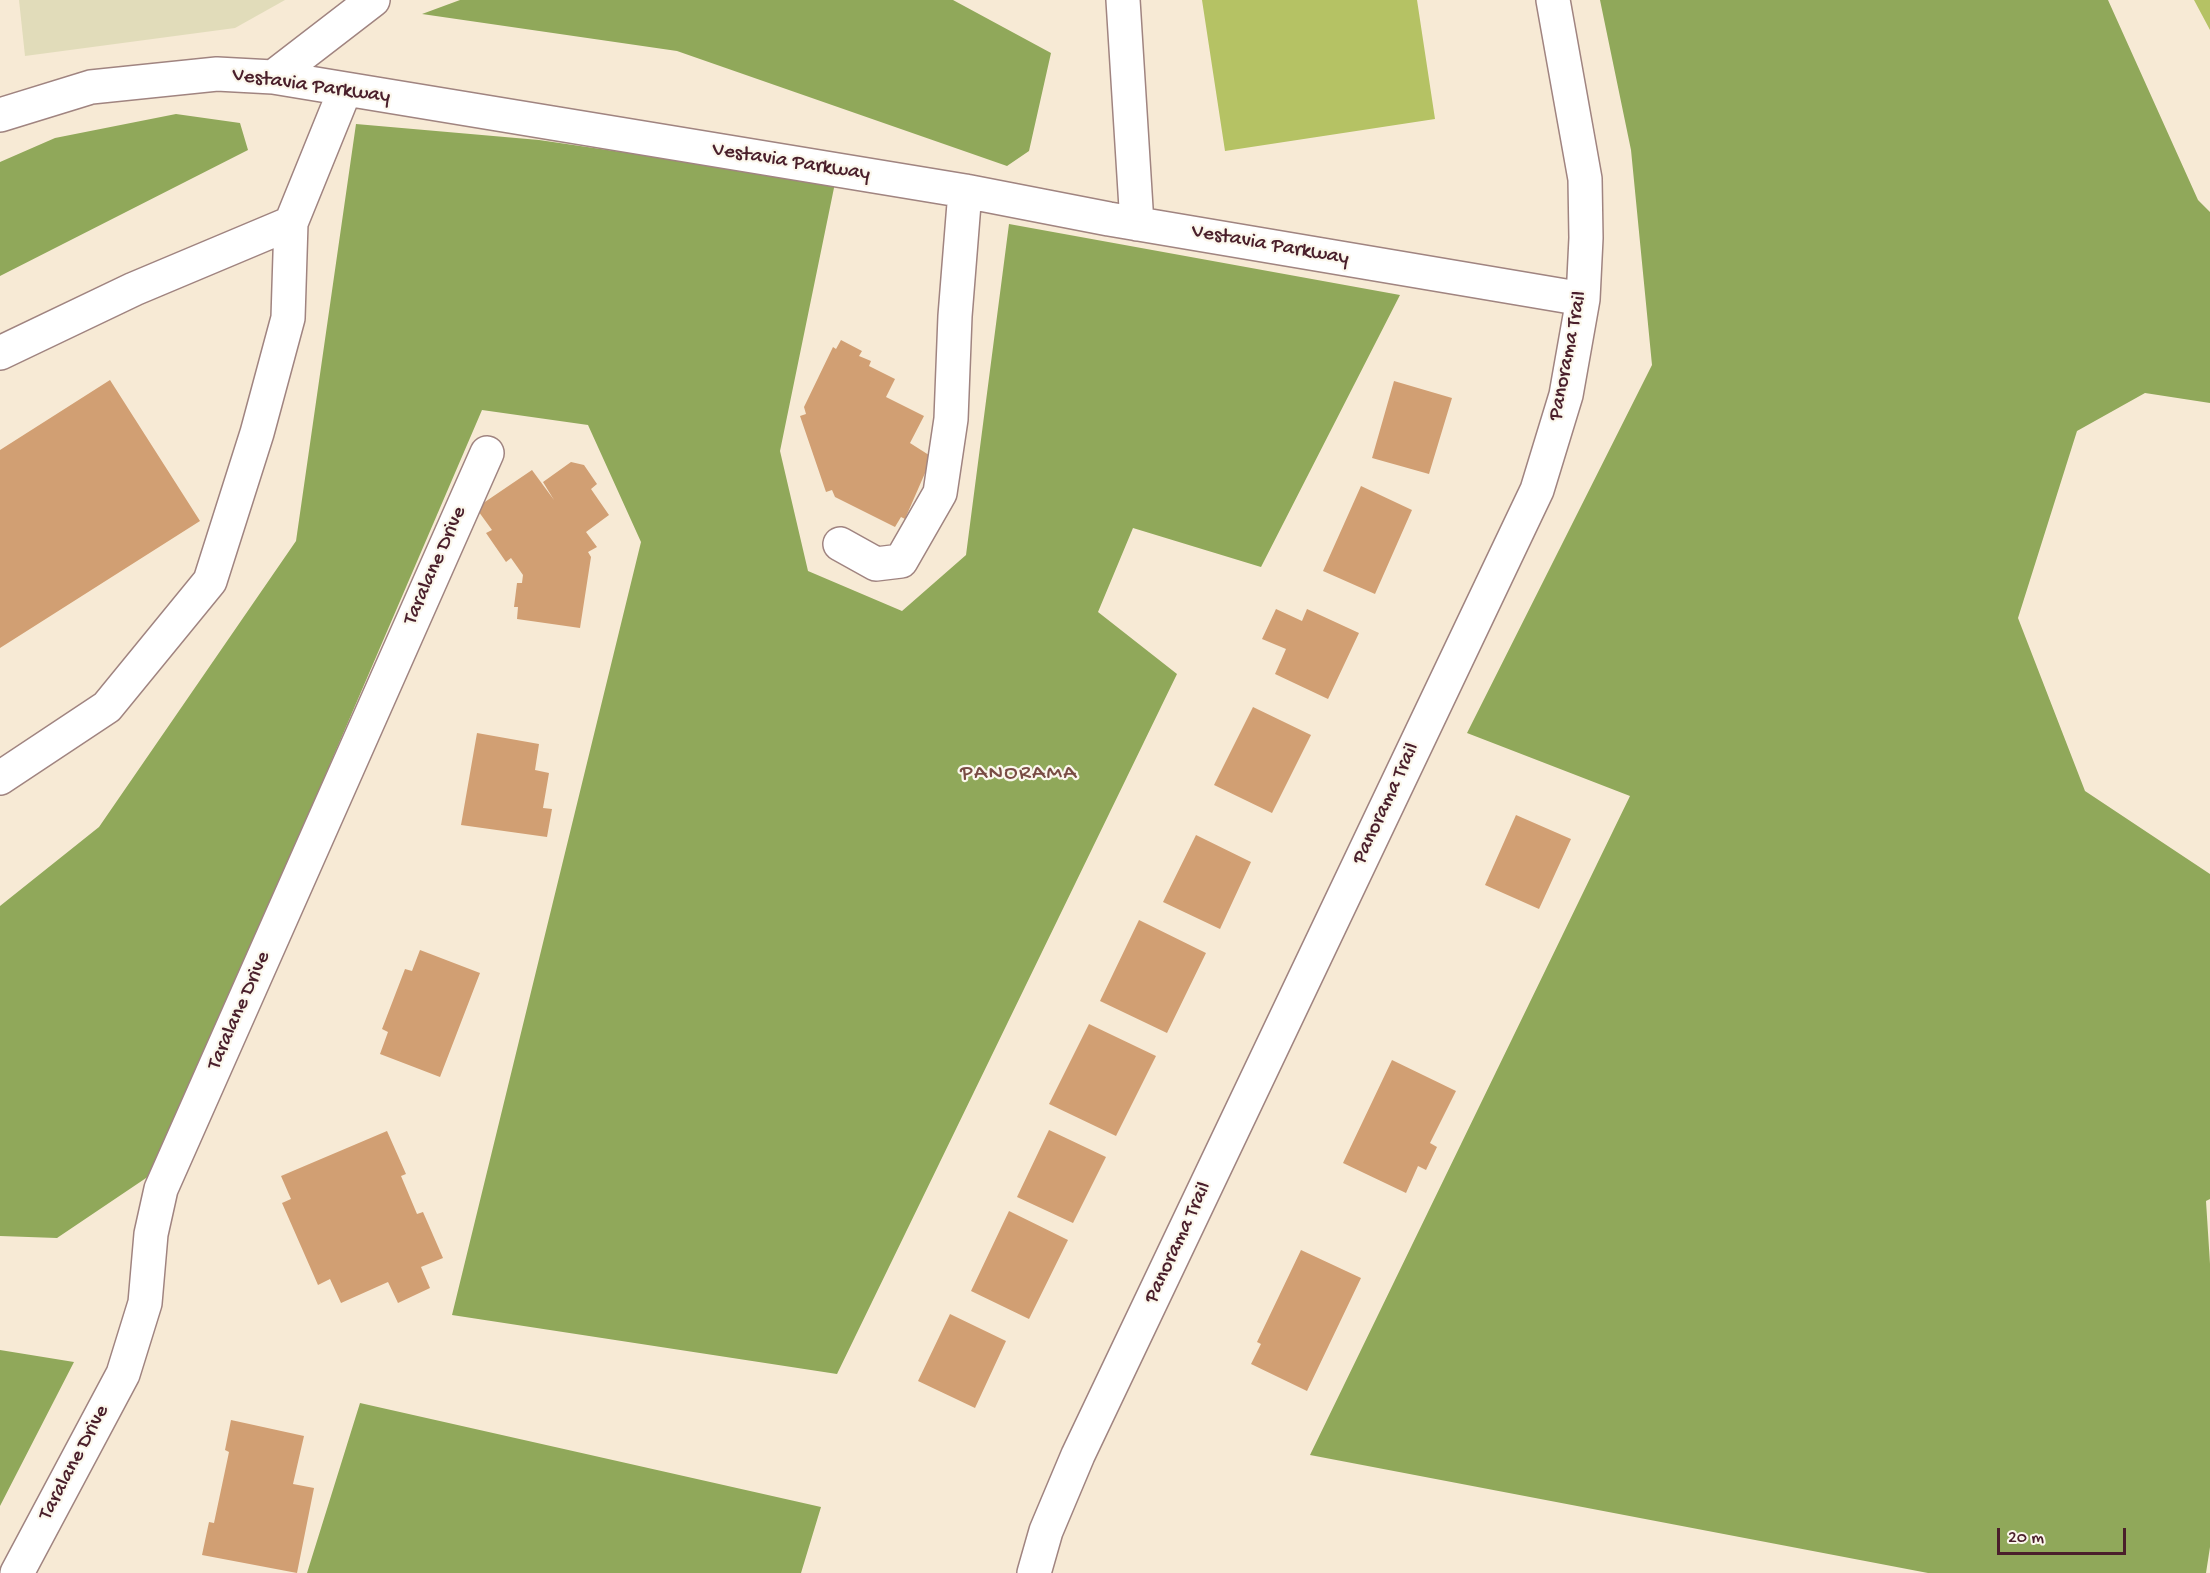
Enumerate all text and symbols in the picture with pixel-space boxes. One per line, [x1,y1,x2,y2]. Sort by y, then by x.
street label: Vestavia Parkway [230,63,392,111]
street label: Vestavia Parkway [710,138,872,188]
street label: Vestavia Parkway [1189,220,1351,272]
street label: Panorama Trail [1544,289,1594,423]
street label: Taralane Drive [399,503,473,629]
street label: Panorama Trail [1348,739,1426,869]
district label: PANORAMA [960,762,1078,788]
street label: Taralane Drive [203,948,277,1074]
street label: Panorama Trail [1140,1178,1218,1308]
street label: Taralane Drive [34,1401,116,1525]
scale bar [2000,1516,2129,1554]
text: 20 m [2008,1528,2044,1549]

